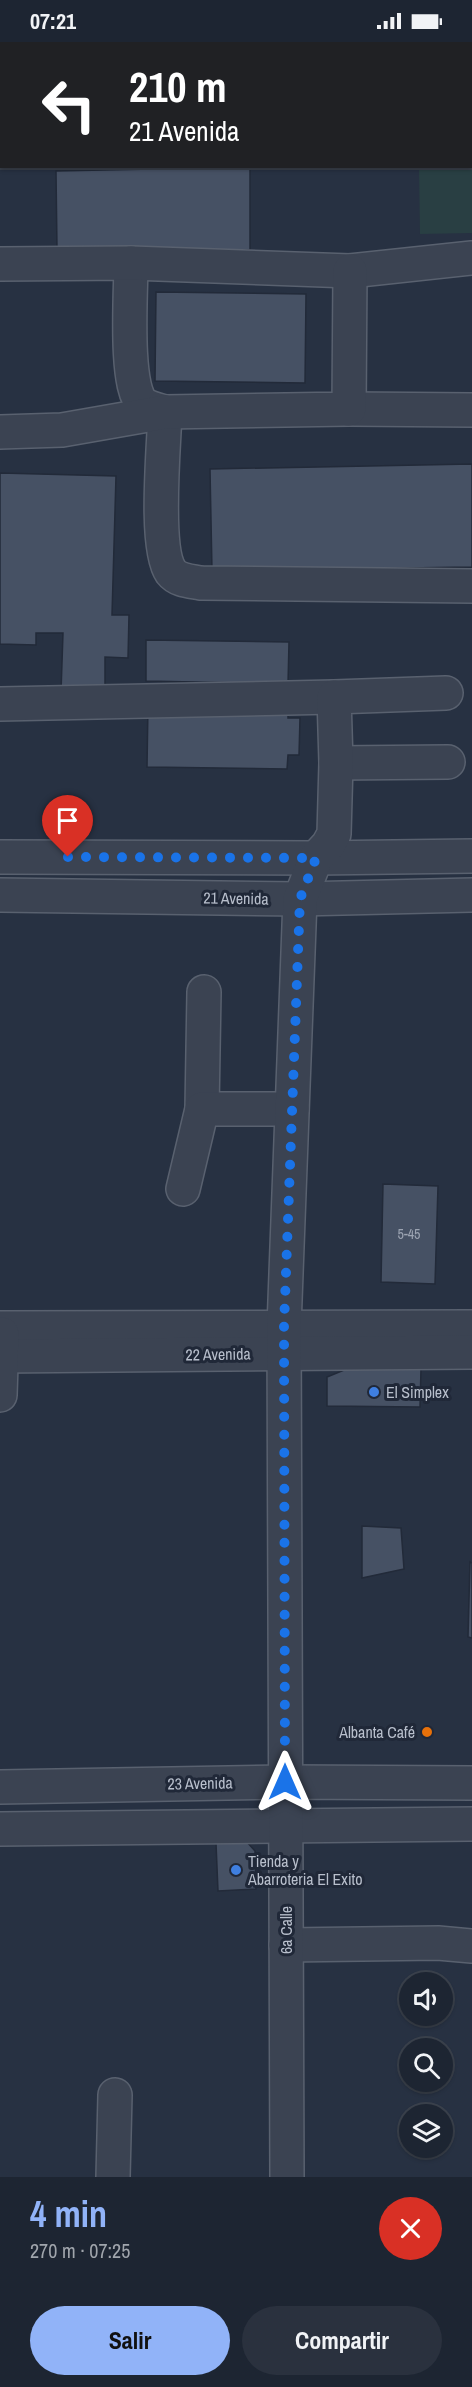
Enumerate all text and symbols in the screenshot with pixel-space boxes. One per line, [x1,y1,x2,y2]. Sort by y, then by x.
text: 07:21 [30,6,76,36]
text: 210 m [129,59,227,115]
icon: left [30,66,108,144]
text: 21 Avenida [129,113,239,149]
pin [42,795,93,857]
icon: arrive [51,804,84,837]
street label: 21 Avenida [203,886,270,910]
house number: 5-45 [398,1225,420,1243]
street label: 22 Avenida [185,1342,252,1366]
place label: El Simplex [386,1381,449,1403]
marker: El Simplex [367,1385,381,1399]
place label: Albanta Café [338,1721,415,1743]
marker: Albanta Café [420,1725,434,1739]
position arrow [253,1750,317,1814]
street label: 23 Avenida [167,1771,234,1795]
place label: Tienda y Abarroteria El Exito [247,1850,363,1890]
marker: Tienda y Abarroteria El Exito [229,1863,243,1877]
street label: 6a Calle [275,1906,297,1954]
map controls [399,1972,453,2158]
button: sound [399,1972,453,2026]
button: search [399,2038,453,2092]
button: layers [399,2104,453,2158]
text: 4 min [30,2190,107,2238]
button: close [379,2197,442,2260]
text: 270 m · 07:25 [30,2237,130,2264]
button: Salir [30,2306,230,2375]
button: Compartir [242,2306,442,2375]

